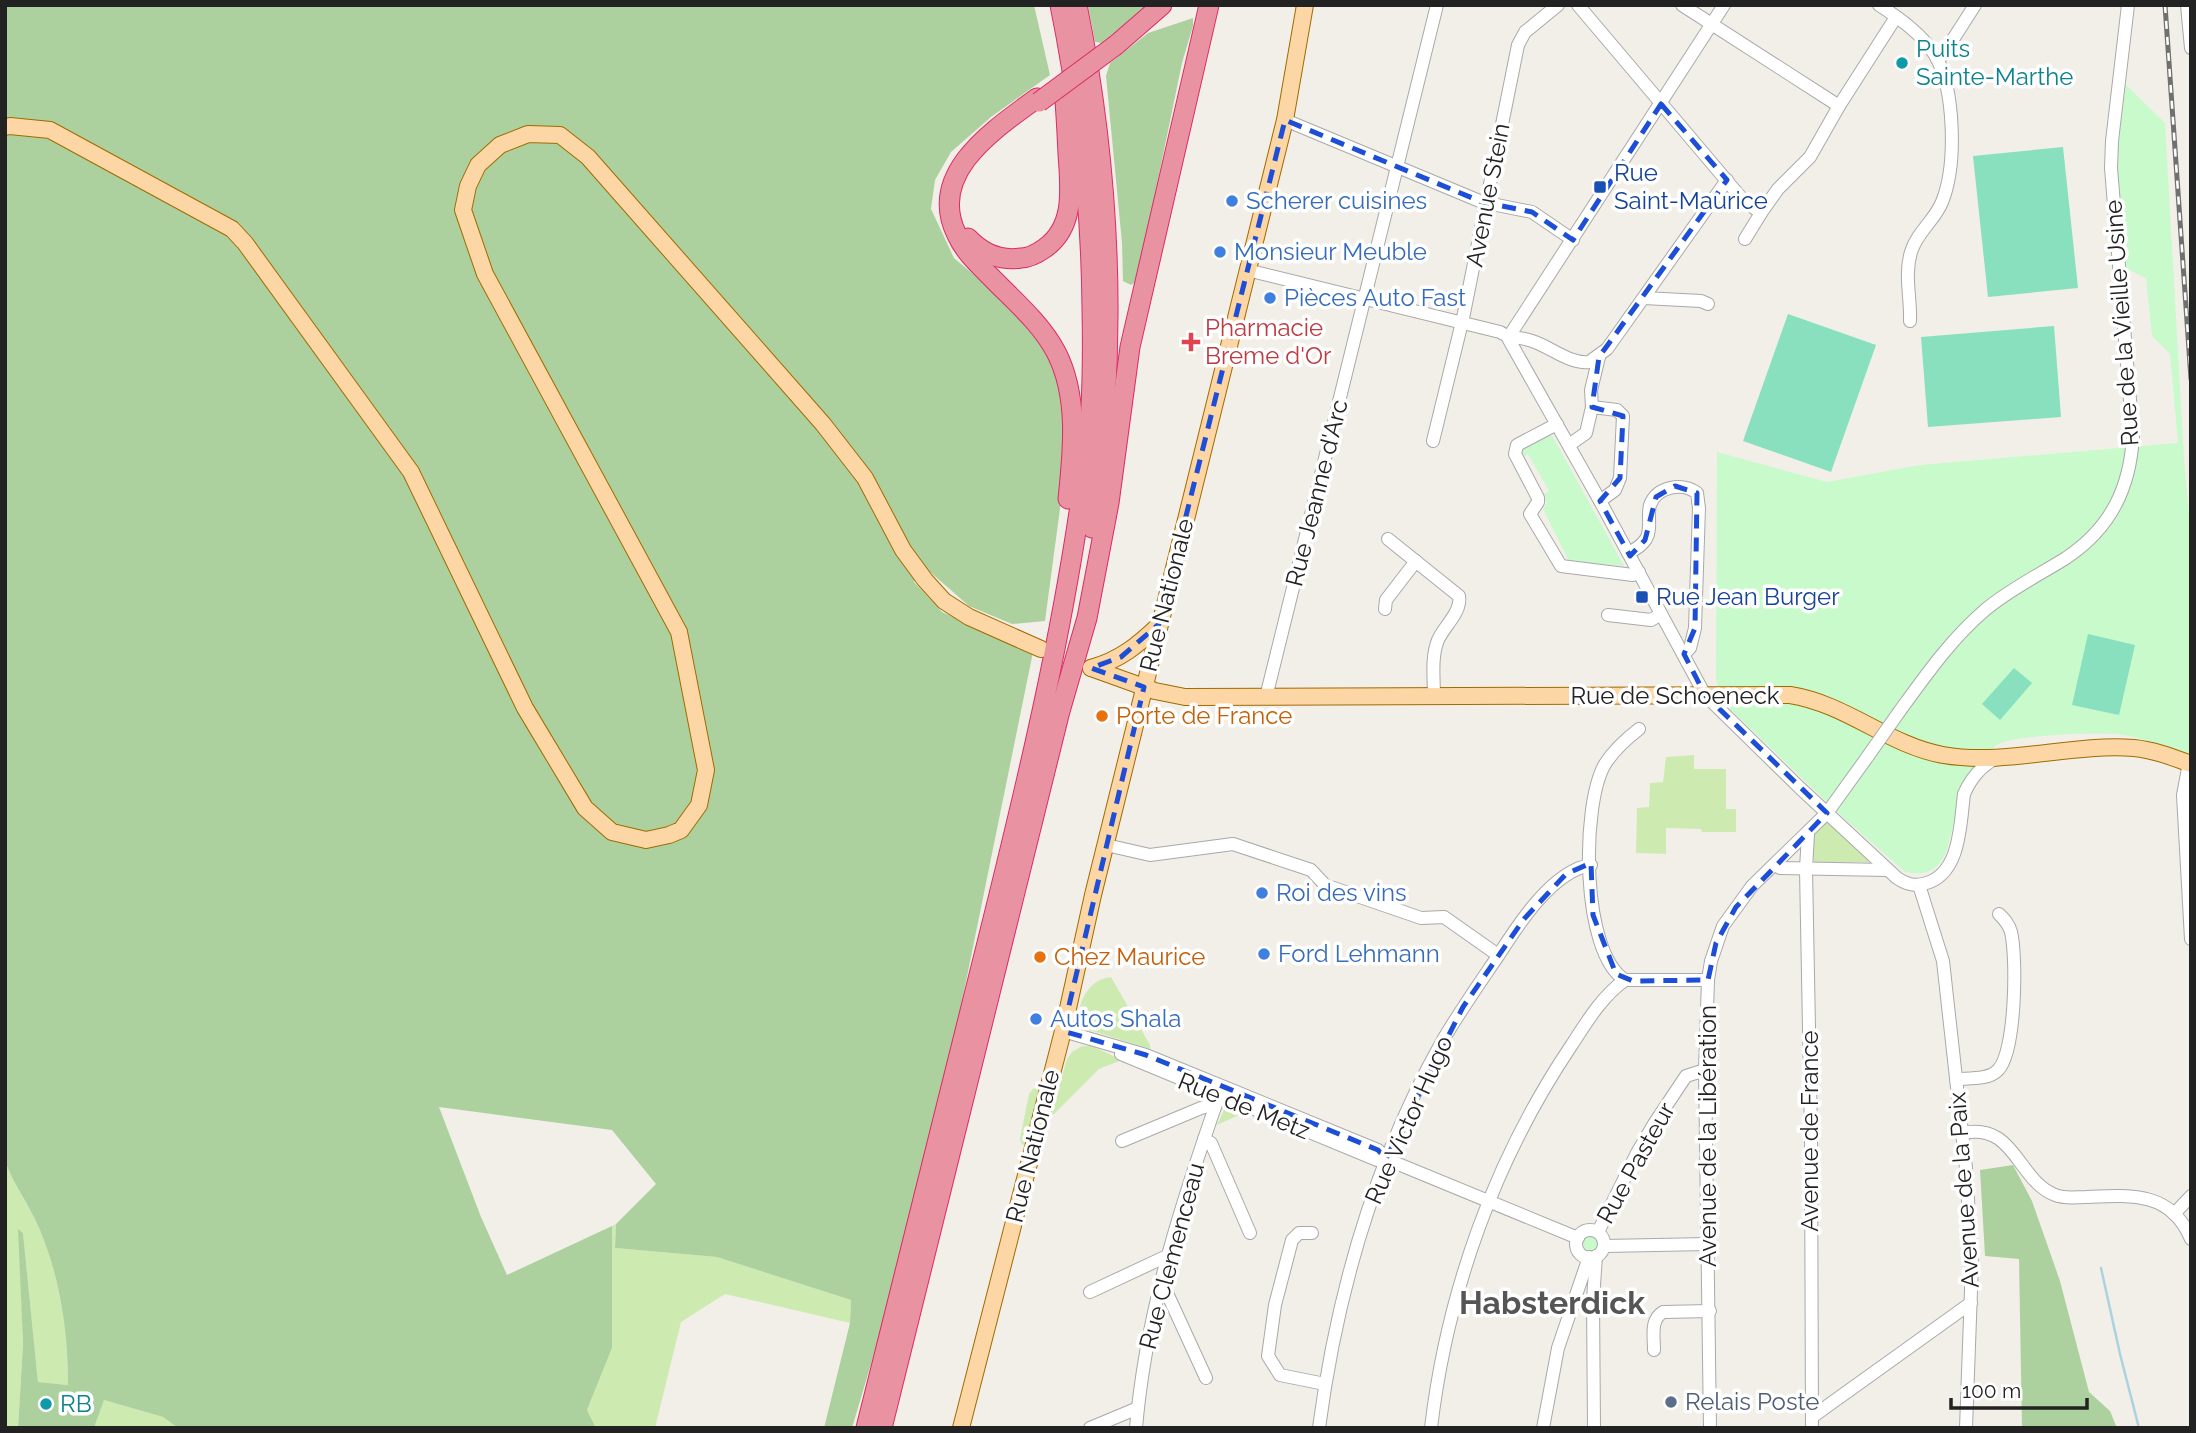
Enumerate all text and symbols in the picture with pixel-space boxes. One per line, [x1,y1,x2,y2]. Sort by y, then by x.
place label: Puits Sainte-Marthe [1916,34,2073,91]
marker: Puits Sainte-Marthe [1894,55,1910,71]
street label: Avenue Stein [1459,121,1516,269]
place label: Rue Saint-Maurice [1614,158,1768,215]
marker: Rue Saint-Maurice [1592,179,1608,195]
place label: Scherer cuisines [1246,186,1427,215]
marker: Scherer cuisines [1224,193,1240,209]
street label: Rue de la Vieille Usine [2098,199,2145,447]
place label: Monsieur Meuble [1234,237,1427,266]
marker: Monsieur Meuble [1212,244,1228,260]
place label: Pièces Auto Fast [1284,283,1466,312]
marker: Pièces Auto Fast [1262,290,1278,306]
place label: Pharmacie Breme d'Or [1205,313,1332,370]
marker: Pharmacie Breme d'Or [1183,334,1199,350]
street label: Rue Jeanne d'Arc [1279,396,1354,589]
street label: Rue Nationale [1134,515,1200,674]
place label: Rue Jean Burger [1656,582,1840,611]
marker: Rue Jean Burger [1634,589,1650,605]
street label: Rue de Schoeneck [1570,681,1780,710]
place label: Porte de France [1116,701,1292,730]
marker: Porte de France [1094,708,1110,724]
place label: Roi des vins [1276,878,1407,907]
marker: Roi des vins [1254,885,1270,901]
place label: Ford Lehmann [1278,939,1440,968]
place label: Chez Maurice [1054,942,1205,971]
marker: Ford Lehmann [1256,946,1272,962]
marker: Chez Maurice [1032,949,1048,965]
place label: Autos Shala [1050,1004,1181,1033]
street label: Avenue de la Libération [1693,1005,1722,1267]
marker: Autos Shala [1028,1011,1044,1027]
street label: Avenue de France [1795,1030,1824,1232]
street label: Rue Victor Hugo [1358,1031,1459,1208]
street label: Rue Nationale [1000,1066,1066,1225]
street label: Rue de Metz [1174,1066,1314,1145]
street label: Avenue de la Paix [1942,1091,1985,1289]
street label: Rue Pasteur [1590,1097,1681,1228]
street label: Rue Clemenceau [1133,1160,1210,1352]
district label: Habsterdick [1459,1284,1645,1321]
scale bar [1951,1366,2088,1410]
text: 100 m [1962,1378,2021,1403]
place label: Relais Poste [1685,1387,1819,1416]
place label: RB [60,1389,92,1418]
marker: Relais Poste [1663,1394,1679,1410]
marker: RB [38,1396,54,1412]

